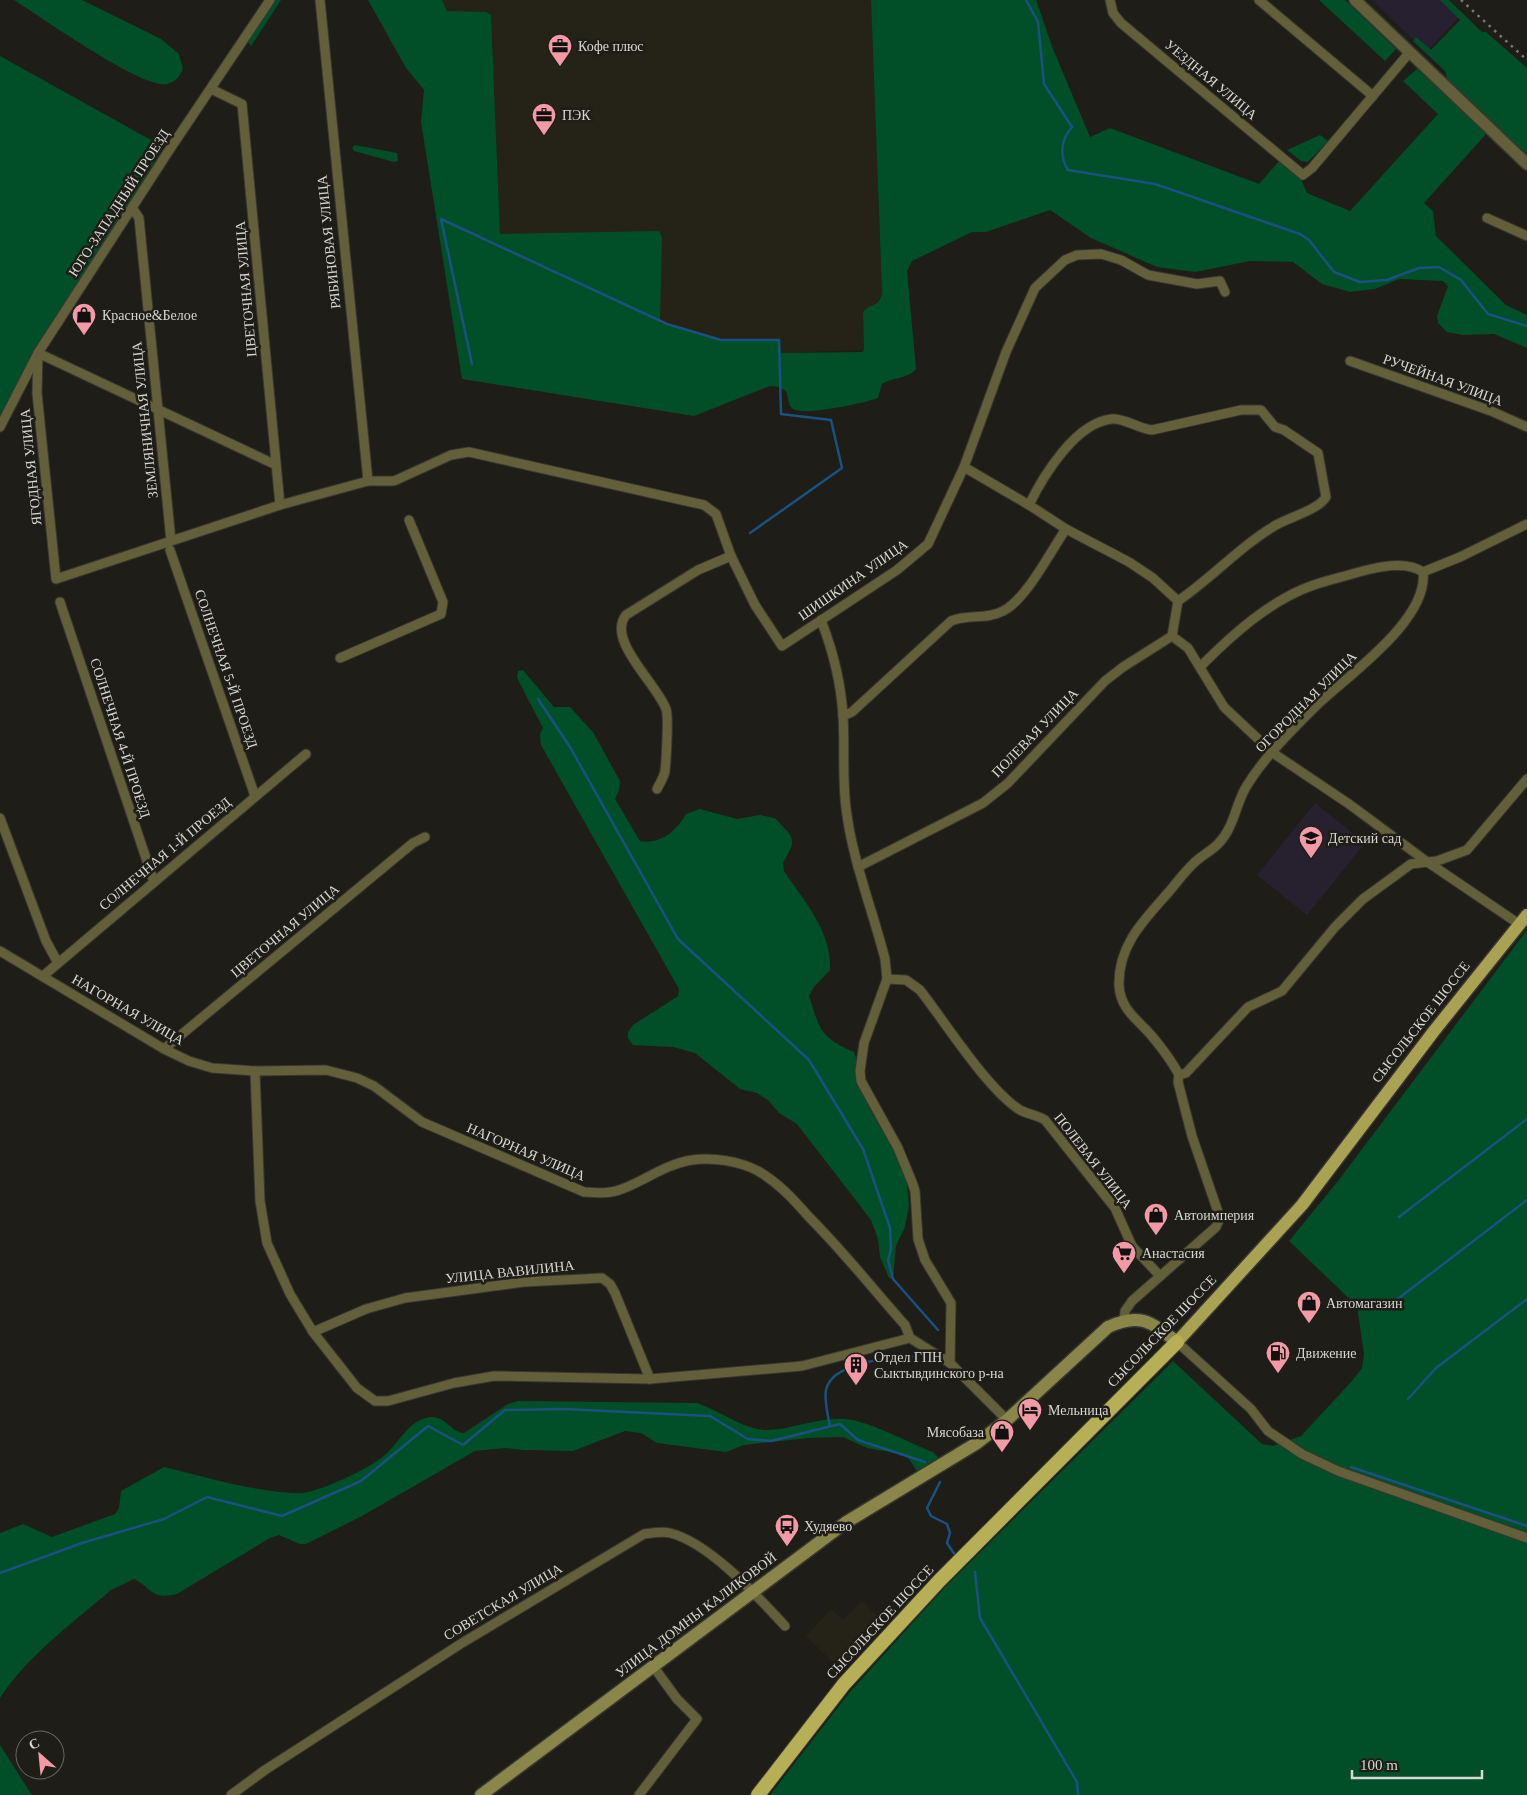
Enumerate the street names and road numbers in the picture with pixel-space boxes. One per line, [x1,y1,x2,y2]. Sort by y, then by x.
street label: УЕЗДНАЯ УЛИЦА [1162,37,1261,123]
street label: ЮГО-ЗАПАДНЫЙ ПРОЕЗД [65,126,172,279]
street label: РЯБИНОВАЯ УЛИЦА [314,174,343,310]
street label: ЦВЕТОЧНАЯ УЛИЦА [233,220,259,358]
street label: ЗЕМЛЯНИЧНАЯ УЛИЦА [129,340,161,499]
street label: РУЧЕЙНАЯ УЛИЦА [1381,350,1506,409]
street label: ЯГОДНАЯ УЛИЦА [17,407,45,526]
street label: ШИШКИНА УЛИЦА [796,536,911,623]
street label: СОЛНЕЧНАЯ 5-Й ПРОЕЗД [192,587,261,751]
street label: ОГОРОДНАЯ УЛИЦА [1253,648,1360,755]
street label: СОЛНЕЧНАЯ 4-Й ПРОЕЗД [87,656,154,820]
street label: ПОЛЕВАЯ УЛИЦА [989,685,1082,780]
street label: СОЛНЕЧНАЯ 1-Й ПРОЕЗД [96,794,234,913]
street label: ЦВЕТОЧНАЯ УЛИЦА [228,881,343,981]
street label: СЫСОЛЬСКОЕ ШОССЕ [1369,958,1473,1086]
street label: НАГОРНАЯ УЛИЦА [69,972,188,1049]
street label: ПОЛЕВАЯ УЛИЦА [1051,1110,1136,1212]
street label: НАГОРНАЯ УЛИЦА [465,1120,588,1184]
street label: УЛИЦА ВАВИЛИНА [445,1258,576,1286]
street label: СЫСОЛЬСКОЕ ШОССЕ [1105,1272,1219,1390]
street label: УЛИЦА ДОМНЫ КАЛИКОВОЙ [612,1549,779,1680]
street label: СОВЕТСКАЯ УЛИЦА [441,1560,566,1643]
street label: СЫСОЛЬСКОЕ ШОССЕ [823,1562,937,1682]

